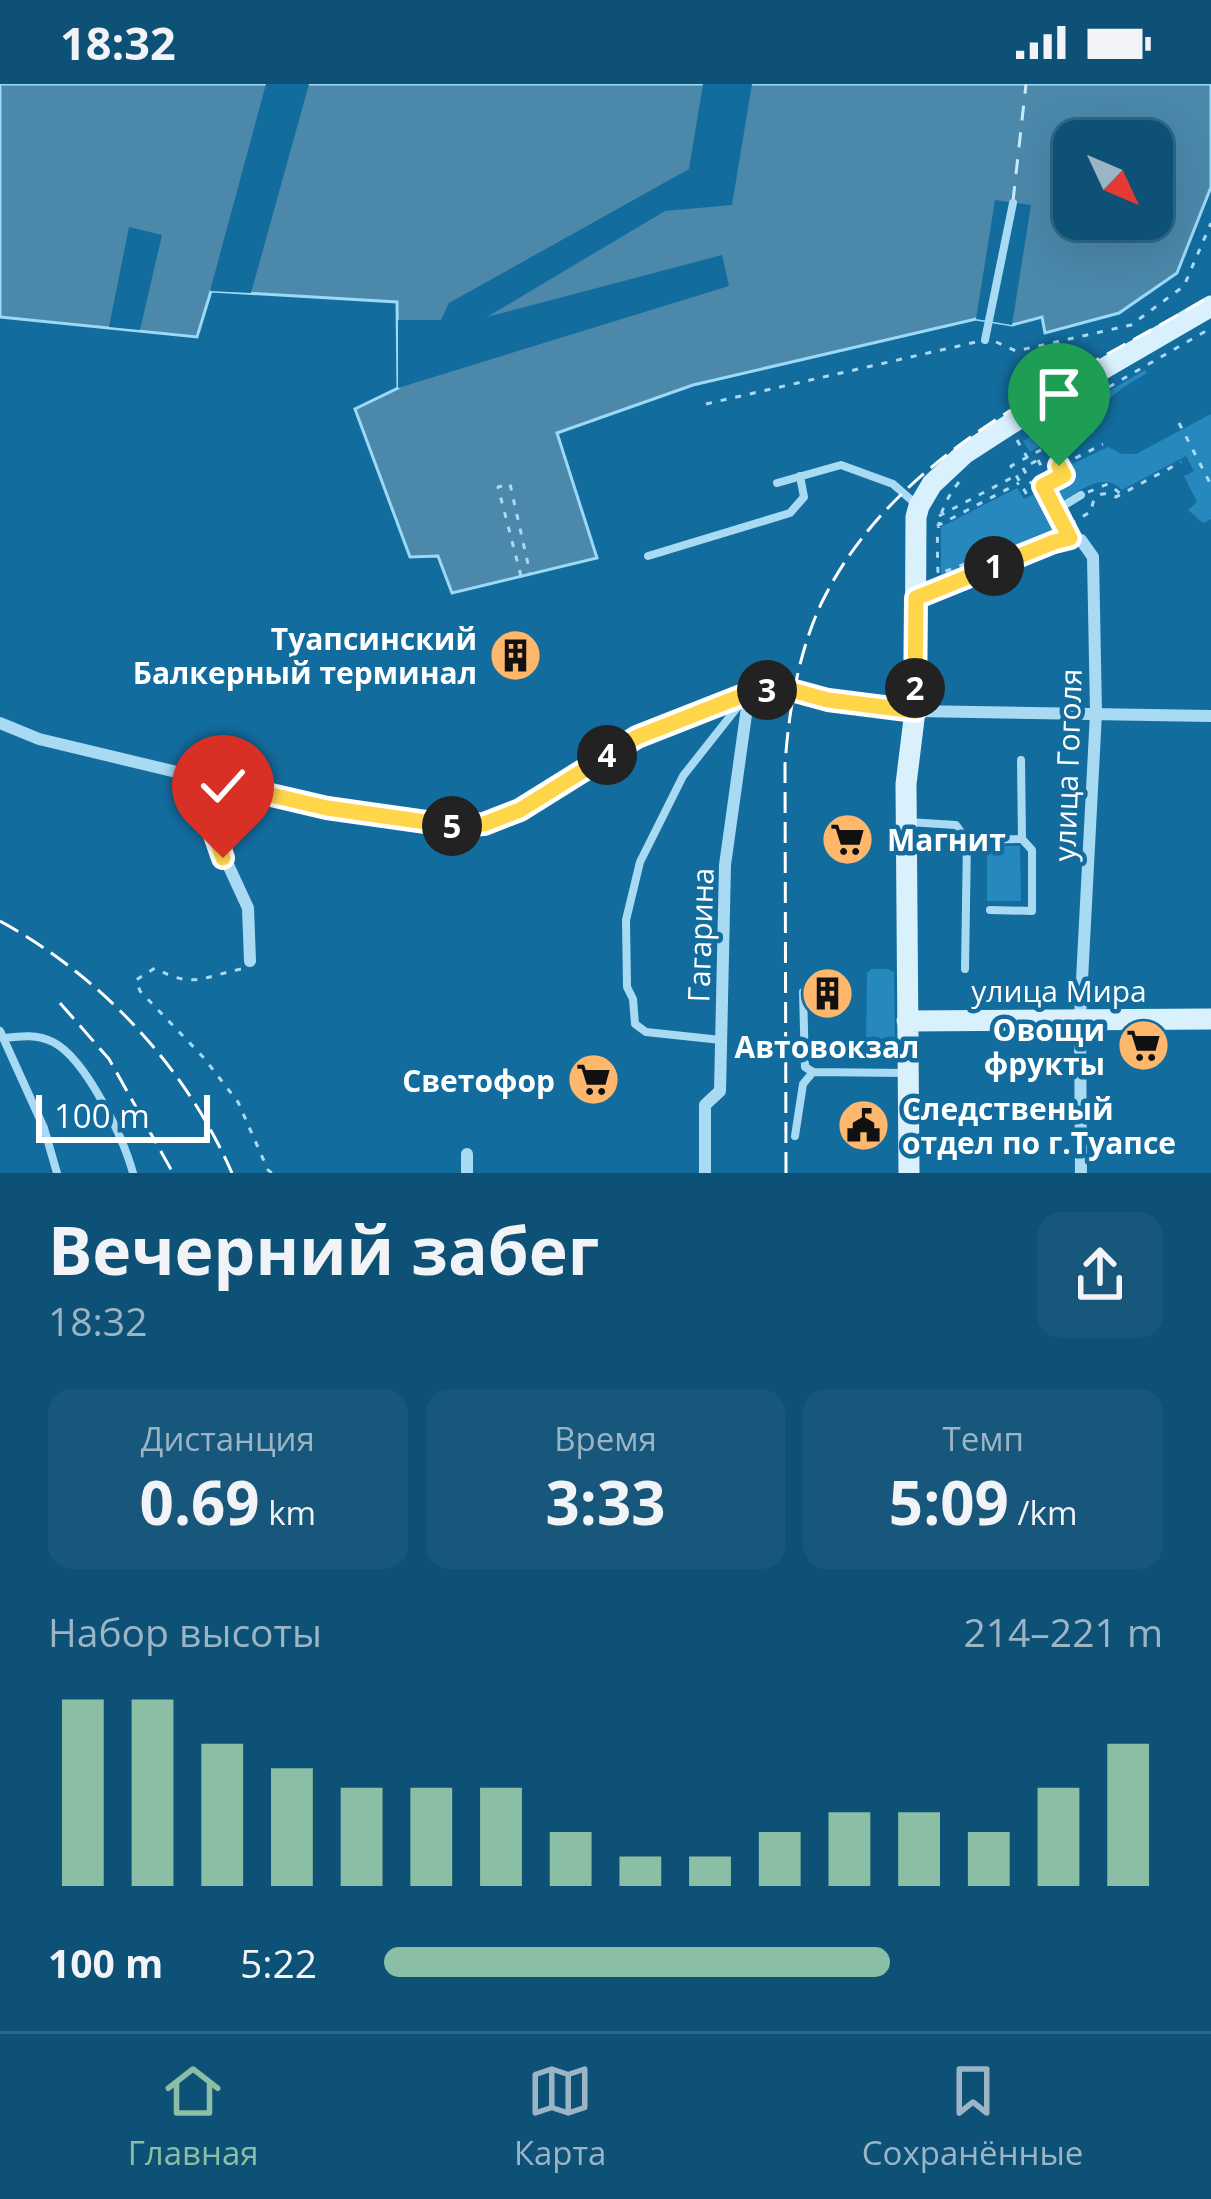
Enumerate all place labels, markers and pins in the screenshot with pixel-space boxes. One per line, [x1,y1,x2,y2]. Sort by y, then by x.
pin [1008,343,1110,466]
pin: 1 [964,536,1024,596]
place label: Туапсинский Балкерный терминал [133,618,477,693]
building icon: Туапсинский Балкерный терминал [488,627,544,683]
pin: 2 [885,658,945,718]
pin: 3 [737,660,797,720]
pin: 4 [577,725,637,785]
pin [172,735,274,858]
pin: 5 [422,796,482,856]
supermarket icon: Магнит [820,811,876,867]
place label: Магнит [887,819,1006,860]
building icon: Автовокзал [799,966,855,1022]
place label: Овощи фрукты [984,1009,1105,1084]
supermarket icon: Овощи фрукты [1116,1018,1172,1074]
place label: Автовокзал [735,1026,919,1067]
supermarket icon: Светофор [566,1052,622,1108]
place label: Светофор [402,1060,555,1101]
place label: Следственый отдел по г.Туапсе [902,1088,1176,1163]
public building icon: Следственый отдел по г.Туапсе [835,1097,891,1153]

